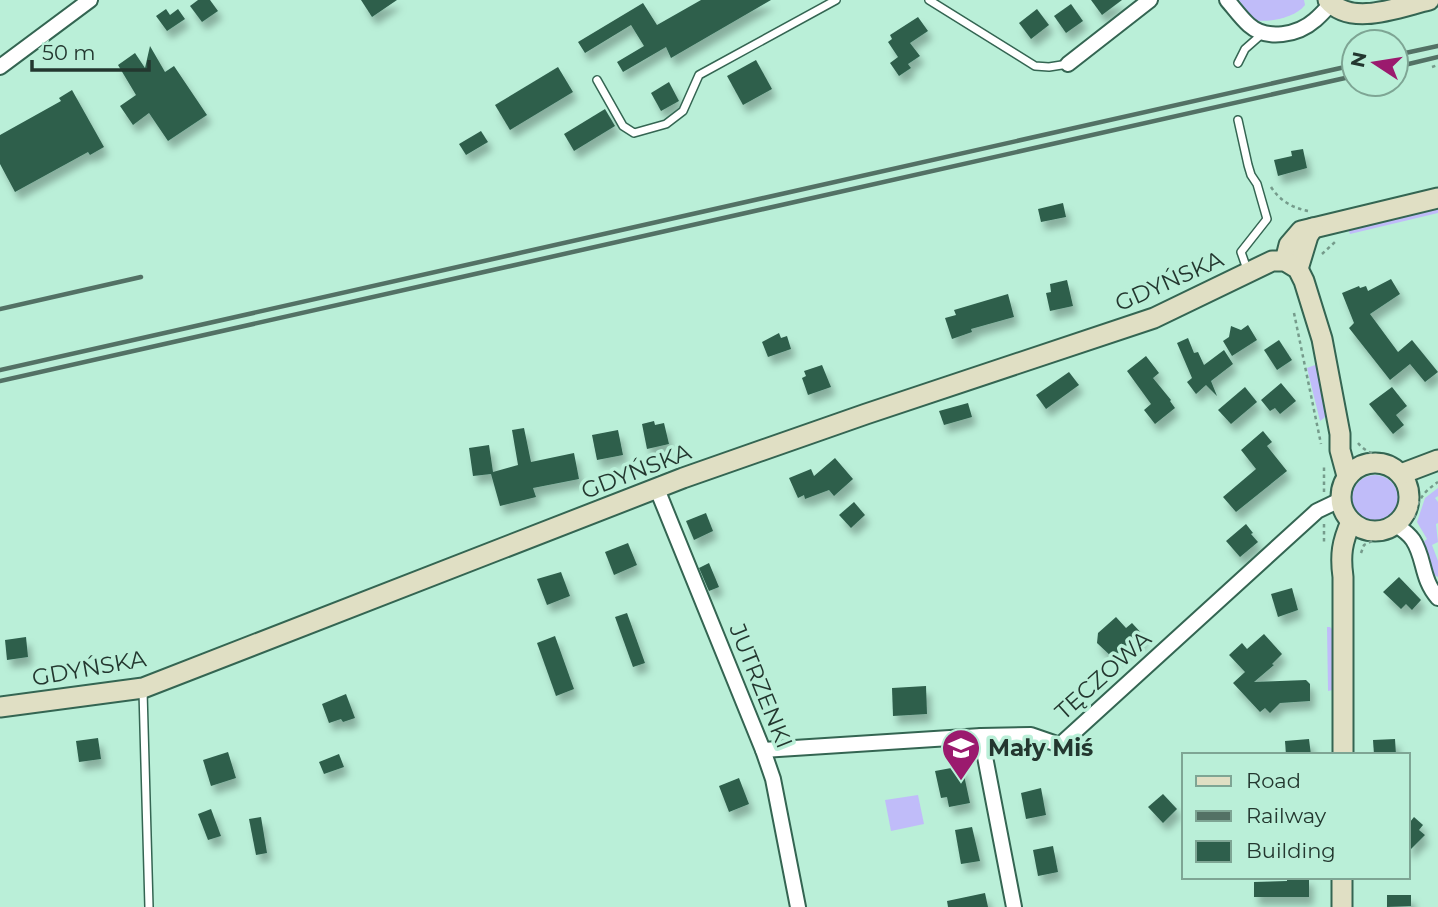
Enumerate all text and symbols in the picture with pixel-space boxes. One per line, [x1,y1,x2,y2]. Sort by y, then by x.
scale bar [32,28,149,72]
north arrow [1340,28,1410,98]
text: 50 m [42,40,96,65]
text: N [1346,50,1372,69]
street label: GDYŃSKA [1111,245,1228,317]
street label: GDYŃSKA [577,437,695,505]
street label: JUTRZENKI [723,619,799,752]
street label: TĘCZOWA [1049,624,1157,725]
street label: GDYŃSKA [30,644,149,692]
school or university icon: Mały Miś [940,727,982,782]
place label: Mały Miś [988,734,1093,762]
legend [1182,753,1410,879]
text: Road [1246,768,1301,793]
text: Railway [1246,803,1327,828]
text: Building [1246,838,1336,863]

